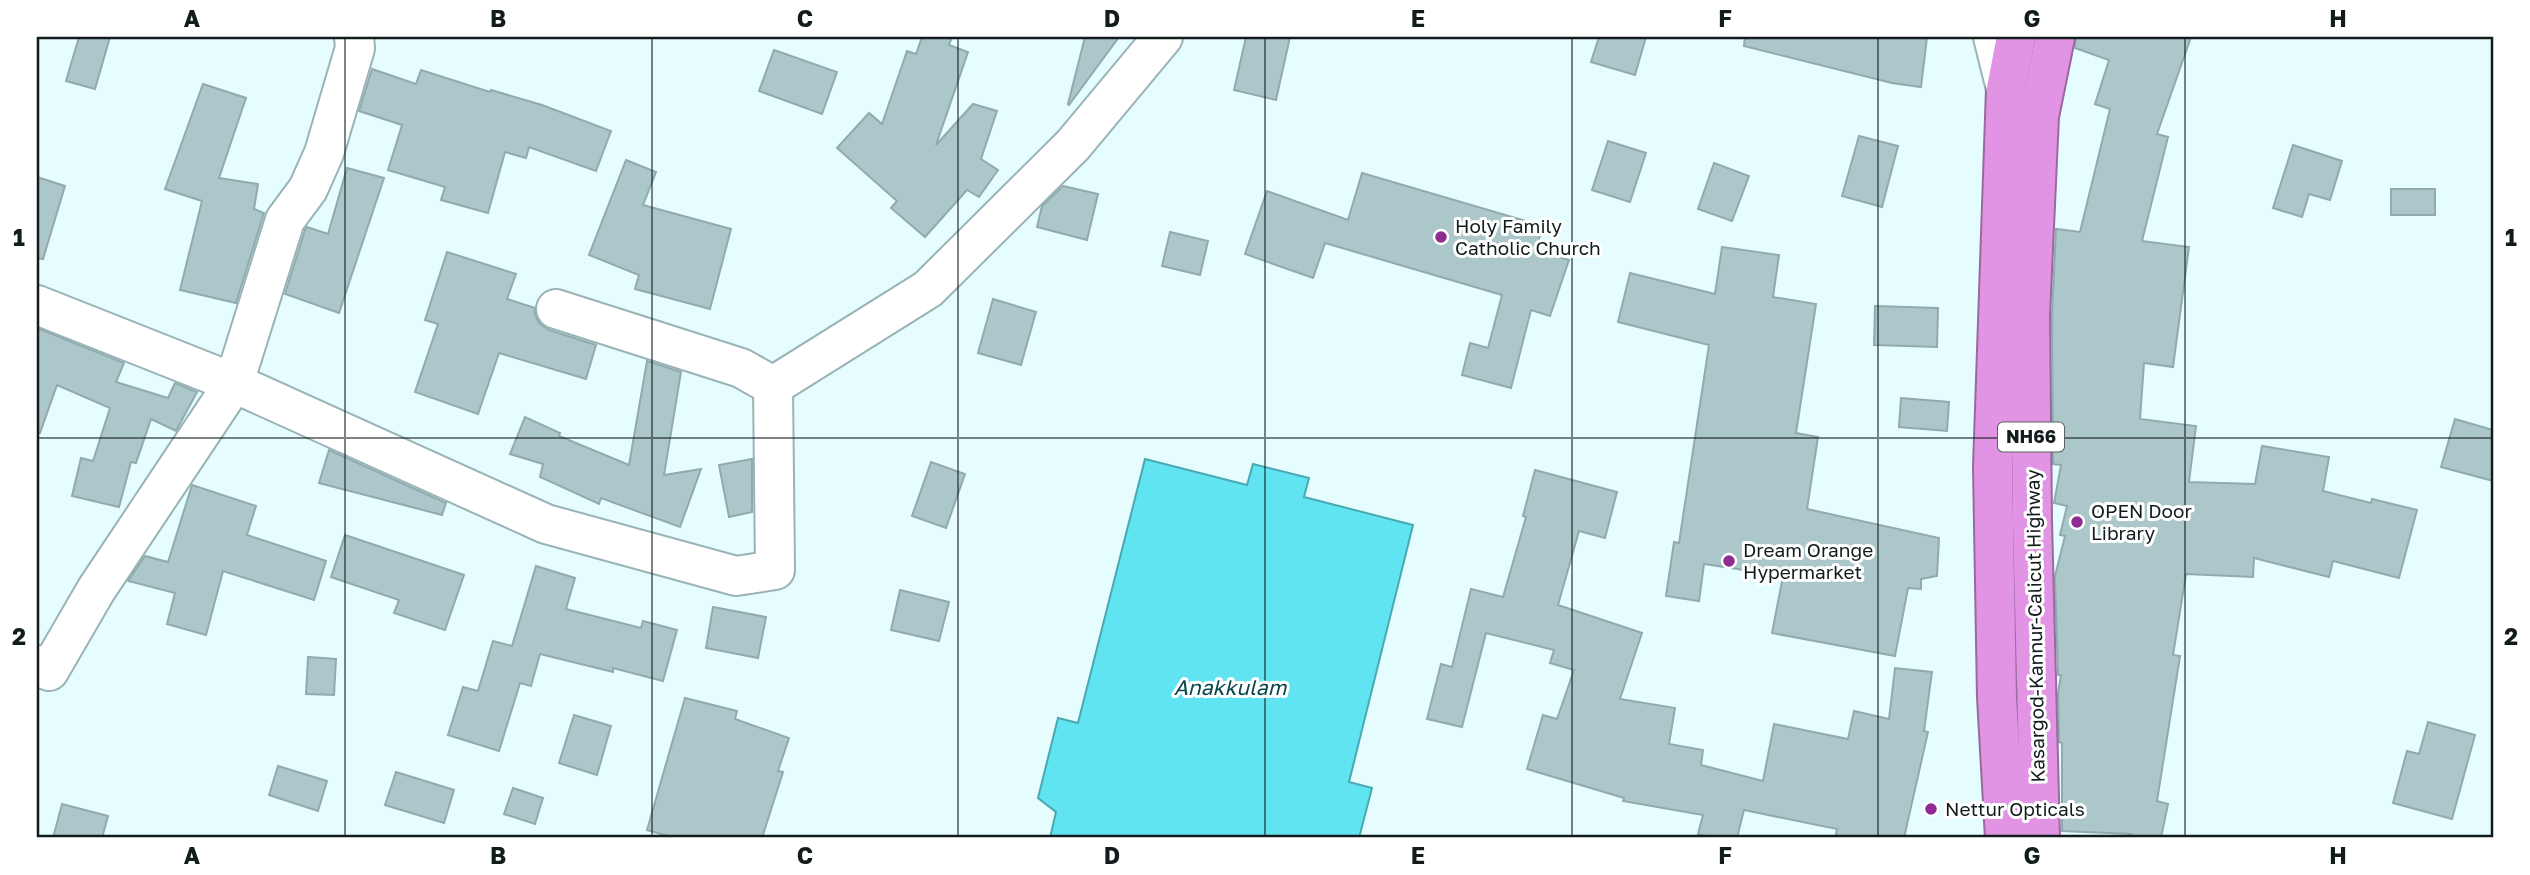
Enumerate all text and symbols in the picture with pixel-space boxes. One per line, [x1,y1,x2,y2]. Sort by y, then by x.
text: A [184,4,201,32]
text: B [490,4,506,32]
text: C [797,4,813,32]
text: D [1104,4,1120,32]
text: E [1411,4,1425,32]
text: F [1718,4,1732,32]
text: G [2024,4,2040,32]
text: H [2329,4,2347,32]
place label: Holy Family Catholic Church [1455,214,1601,259]
text: 1 [13,223,25,251]
text: 1 [2505,223,2517,251]
marker: Holy Family Catholic Church [1433,229,1449,245]
road number: NH66 [1998,422,2064,452]
street label: Kasargod-Kannur-Calicut Highway [2020,469,2049,783]
place label: OPEN Door Library [2091,499,2192,544]
marker: OPEN Door Library [2069,514,2085,530]
place label: Dream Orange Hypermarket [1743,538,1873,583]
marker: Dream Orange Hypermarket [1721,553,1737,569]
text: 2 [12,622,26,650]
text: 2 [2504,622,2518,650]
water label: Anakkulam [1174,674,1288,700]
place label: Nettur Opticals [1945,797,2085,820]
marker: Nettur Opticals [1923,801,1939,817]
text: A [184,841,201,869]
text: B [490,841,506,869]
text: C [797,841,813,869]
text: D [1104,841,1120,869]
text: E [1411,841,1425,869]
text: F [1718,841,1732,869]
text: G [2024,841,2040,869]
text: H [2329,841,2347,869]

